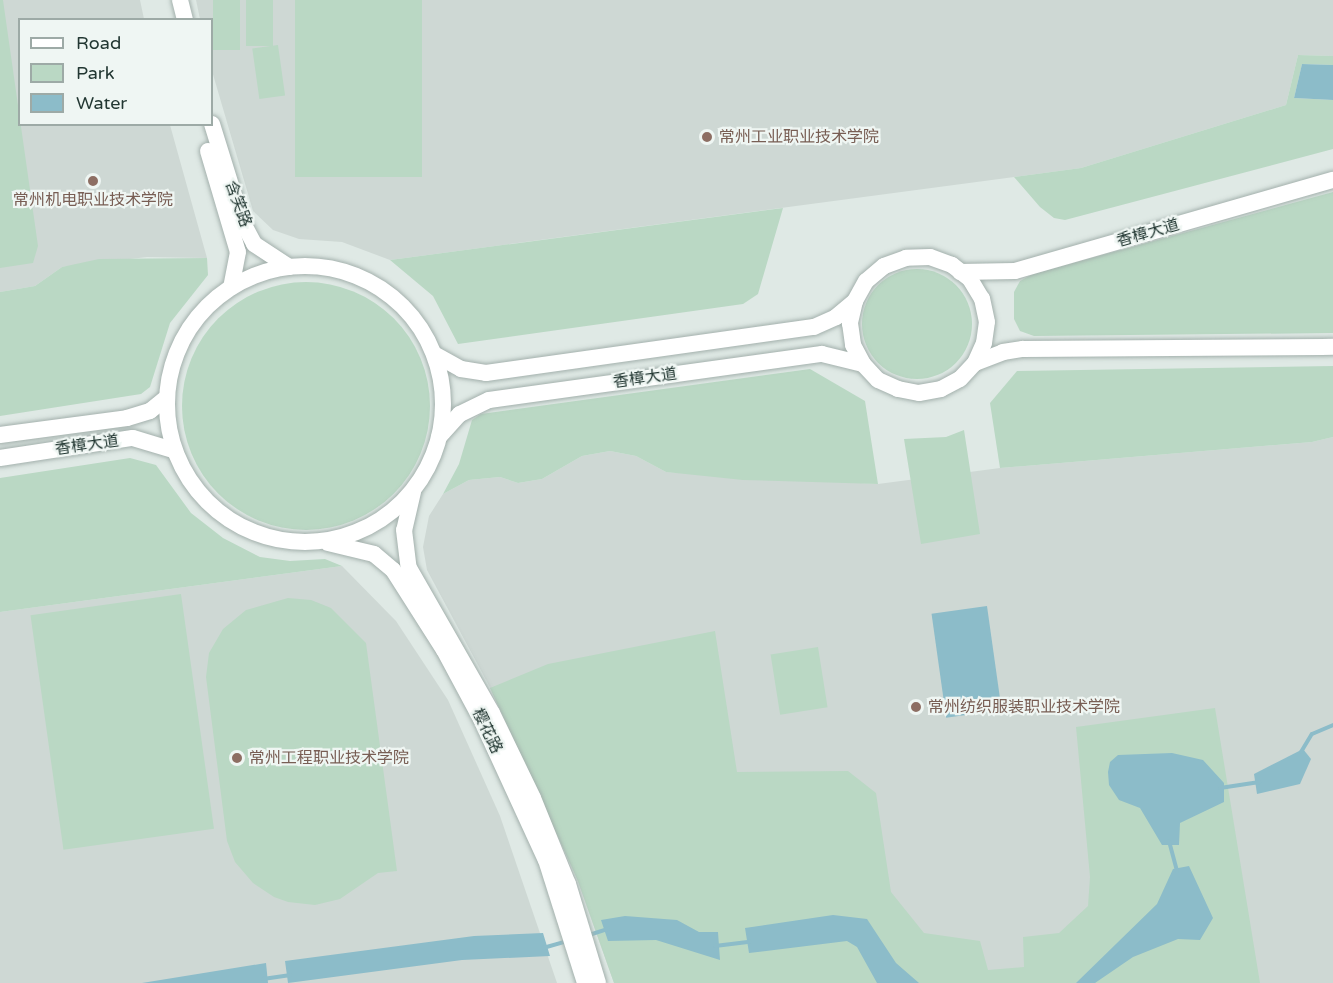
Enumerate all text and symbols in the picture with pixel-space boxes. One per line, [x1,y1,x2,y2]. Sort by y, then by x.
legend [18,18,213,126]
text: Road [76,32,121,54]
text: Park [76,62,114,84]
text: Water [76,92,127,114]
place label: 常州工业职业技术学院 [719,127,879,147]
marker: 常州工业职业技术学院 [700,130,714,144]
marker: 常州机电职业技术学院 [86,174,100,188]
street label: 含笑路 [221,178,255,230]
place label: 常州机电职业技术学院 [13,190,173,210]
street label: 香樟大道 [1115,215,1181,251]
street label: 香樟大道 [612,364,678,392]
street label: 香樟大道 [54,431,120,459]
place label: 常州纺织服装职业技术学院 [928,697,1120,717]
marker: 常州纺织服装职业技术学院 [909,700,923,714]
street label: 樱花路 [468,705,506,757]
place label: 常州工程职业技术学院 [249,748,409,768]
marker: 常州工程职业技术学院 [230,751,244,765]

